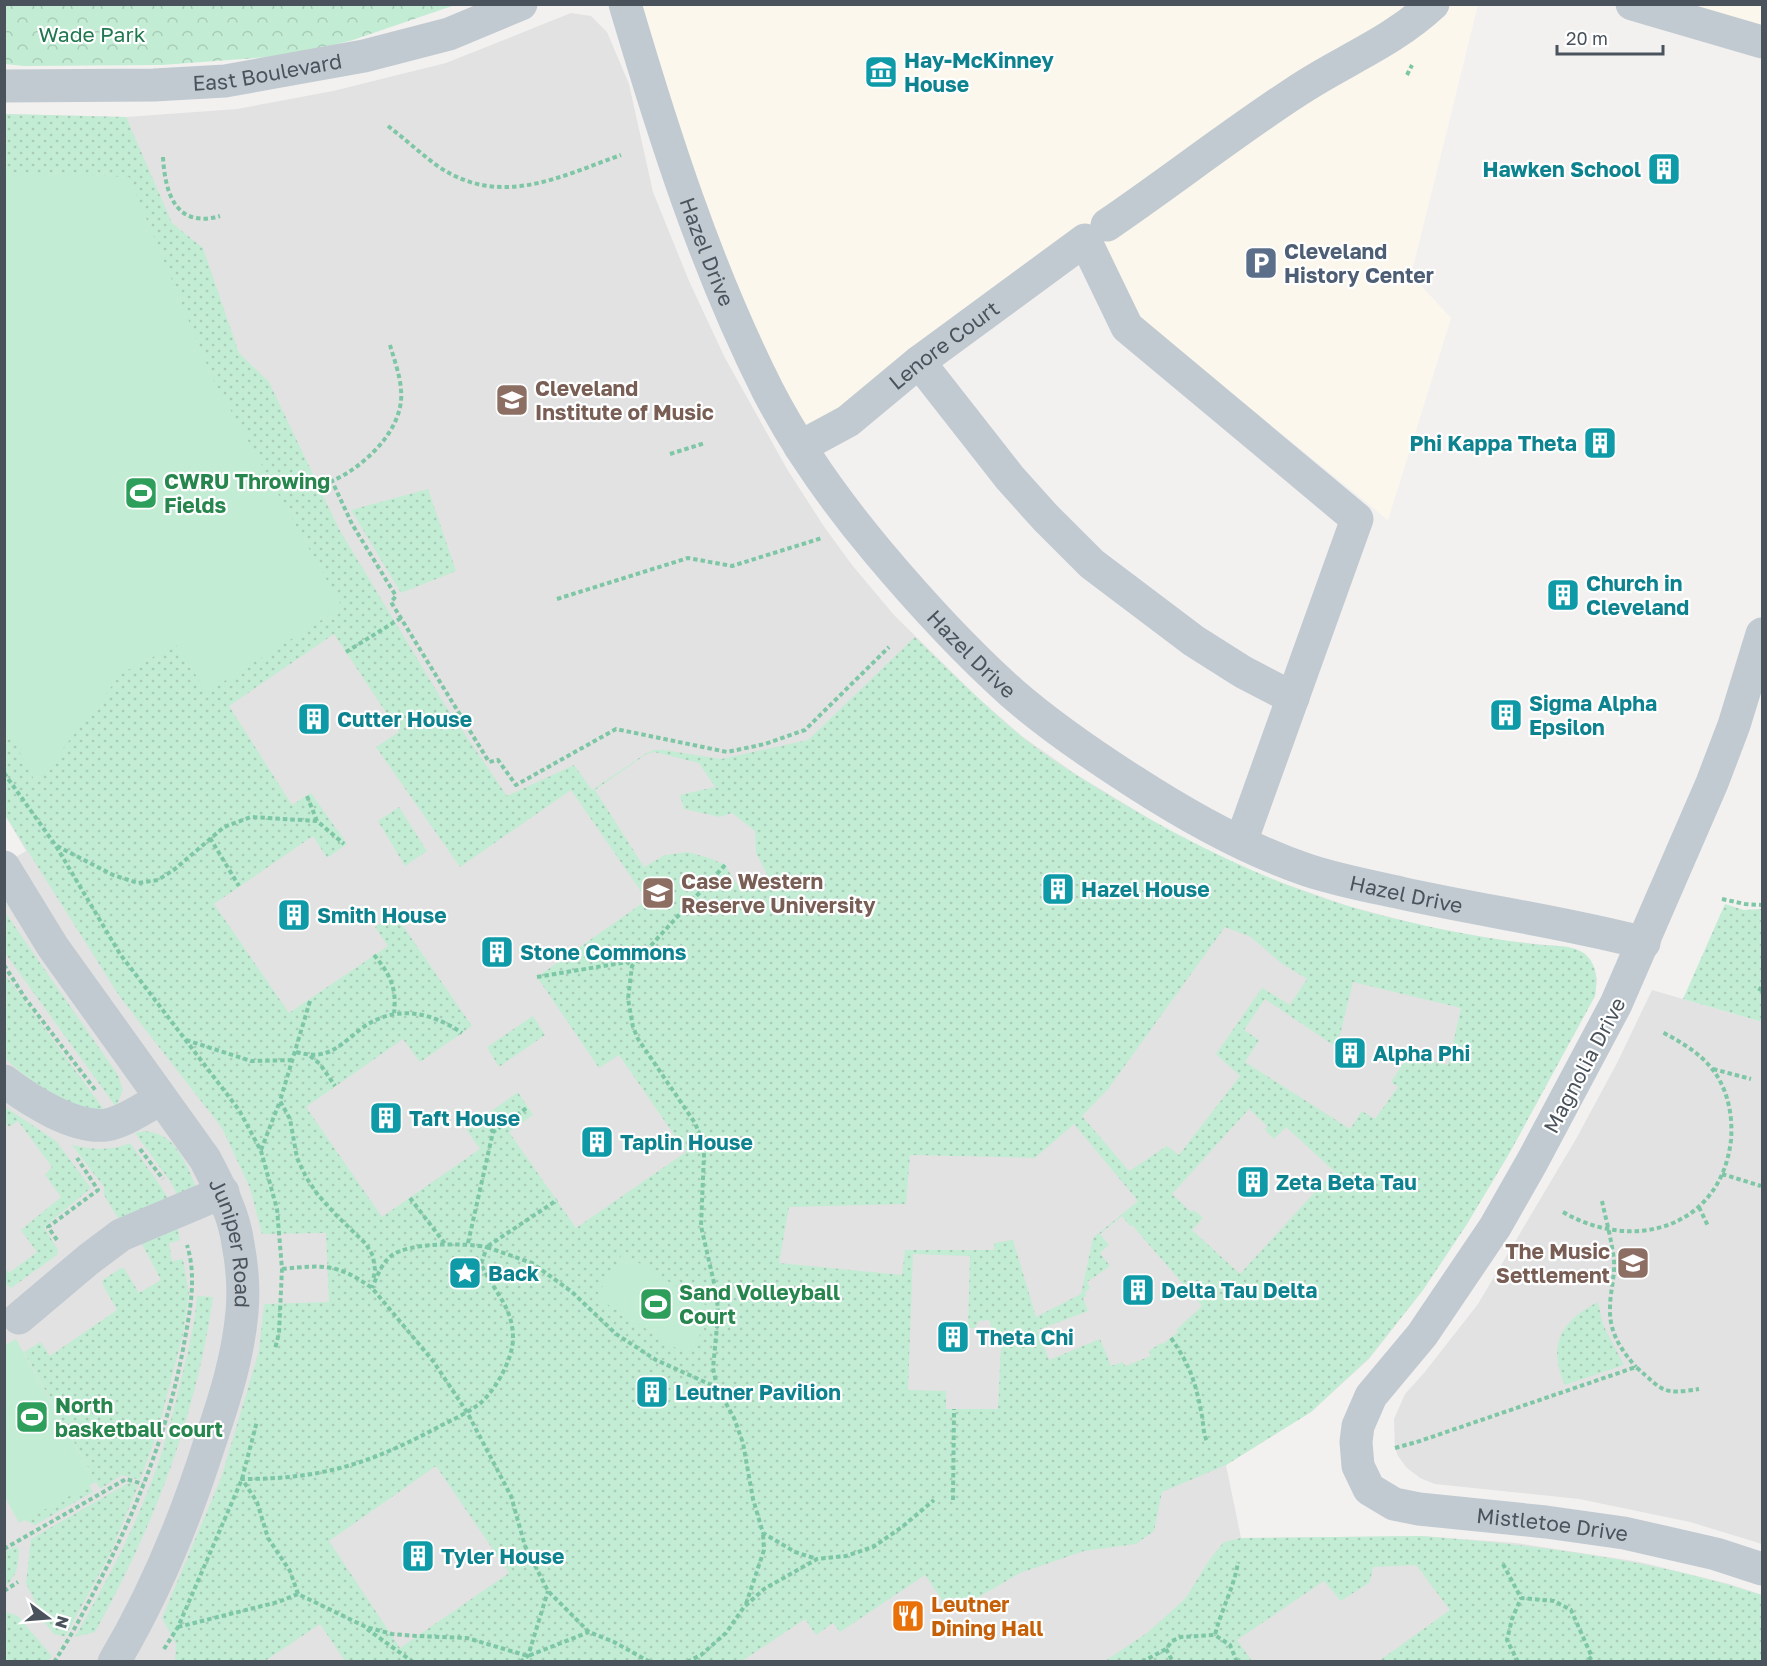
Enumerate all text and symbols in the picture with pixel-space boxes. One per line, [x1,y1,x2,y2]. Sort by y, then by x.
scale bar [1557,18,1664,56]
park label: Wade Park [39,21,146,47]
text: 20 m [1566,27,1608,49]
street label: East Boulevard [192,47,344,96]
place label: Hay-McKinney House [904,47,1054,97]
museum icon: Hay-McKinney House [863,54,899,90]
building icon: Hawken School [1646,151,1682,187]
place label: Hawken School [1482,156,1641,182]
street label: Hazel Drive [675,194,740,310]
place label: Cleveland History Center [1284,238,1434,288]
parking icon: Cleveland History Center [1243,245,1279,281]
street label: Lenore Court [883,295,1004,395]
place label: Cleveland Institute of Music [535,375,714,425]
school or university icon: Cleveland Institute of Music [494,382,530,418]
building icon: Phi Kappa Theta [1582,425,1618,461]
place label: Phi Kappa Theta [1410,430,1577,456]
place label: CWRU Throwing Fields [164,468,330,518]
sports icon: CWRU Throwing Fields [123,475,159,511]
place label: Church in Cleveland [1586,570,1689,620]
building icon: Church in Cleveland [1545,577,1581,613]
street label: Hazel Drive [922,604,1022,703]
place label: Sigma Alpha Epsilon [1529,690,1657,740]
building icon: Sigma Alpha Epsilon [1488,697,1524,733]
building icon: Cutter House [296,701,332,737]
place label: Cutter House [337,706,472,732]
place label: Case Western Reserve University [681,868,876,918]
street label: Hazel Drive [1347,869,1465,918]
building icon: Hazel House [1040,871,1076,907]
school or university icon: Case Western Reserve University [640,875,676,911]
place label: Hazel House [1081,876,1210,902]
building icon: Smith House [276,897,312,933]
place label: Smith House [317,902,447,928]
building icon: Stone Commons [479,934,515,970]
place label: Stone Commons [520,939,687,965]
street label: Magnolia Drive [1537,993,1631,1137]
building icon: Alpha Phi [1332,1035,1368,1071]
place label: Alpha Phi [1373,1040,1470,1066]
building icon: Taft House [368,1100,404,1136]
place label: Taft House [409,1105,520,1131]
building icon: Taplin House [579,1124,615,1160]
place label: Taplin House [620,1129,753,1155]
building icon: Zeta Beta Tau [1235,1164,1271,1200]
place label: Zeta Beta Tau [1276,1169,1417,1195]
street label: Juniper Road [204,1174,256,1308]
place label: The Music Settlement [1496,1238,1610,1288]
school or university icon: The Music Settlement [1615,1245,1651,1281]
place icon: Back [447,1255,483,1291]
place label: Back [488,1260,539,1286]
building icon: Delta Tau Delta [1120,1272,1156,1308]
place label: Delta Tau Delta [1161,1277,1317,1303]
place label: Sand Volleyball Court [679,1279,840,1329]
sports icon: Sand Volleyball Court [638,1286,674,1322]
building icon: Theta Chi [935,1319,971,1355]
place label: Theta Chi [976,1324,1074,1350]
building icon: Leutner Pavilion [634,1374,670,1410]
place label: Leutner Pavilion [675,1379,841,1405]
place label: North basketball court [55,1392,223,1442]
sports icon: North basketball court [14,1399,50,1435]
street label: Mistletoe Drive [1475,1502,1630,1546]
building icon: Tyler House [400,1538,436,1574]
place label: Tyler House [441,1543,564,1569]
north arrow [18,1588,78,1648]
place label: Leutner Dining Hall [931,1591,1043,1641]
restaurant icon: Leutner Dining Hall [890,1598,926,1634]
text: N [51,1614,74,1631]

